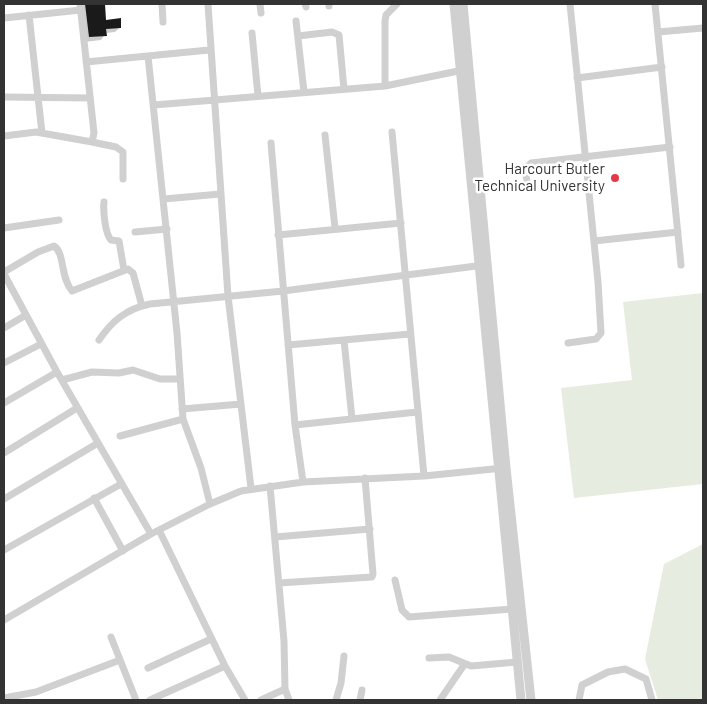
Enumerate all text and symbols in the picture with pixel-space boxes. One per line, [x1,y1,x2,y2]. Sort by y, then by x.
place label: Harcourt Butler Technical University [474,160,605,195]
marker: Harcourt Butler Technical University [609,172,621,184]

